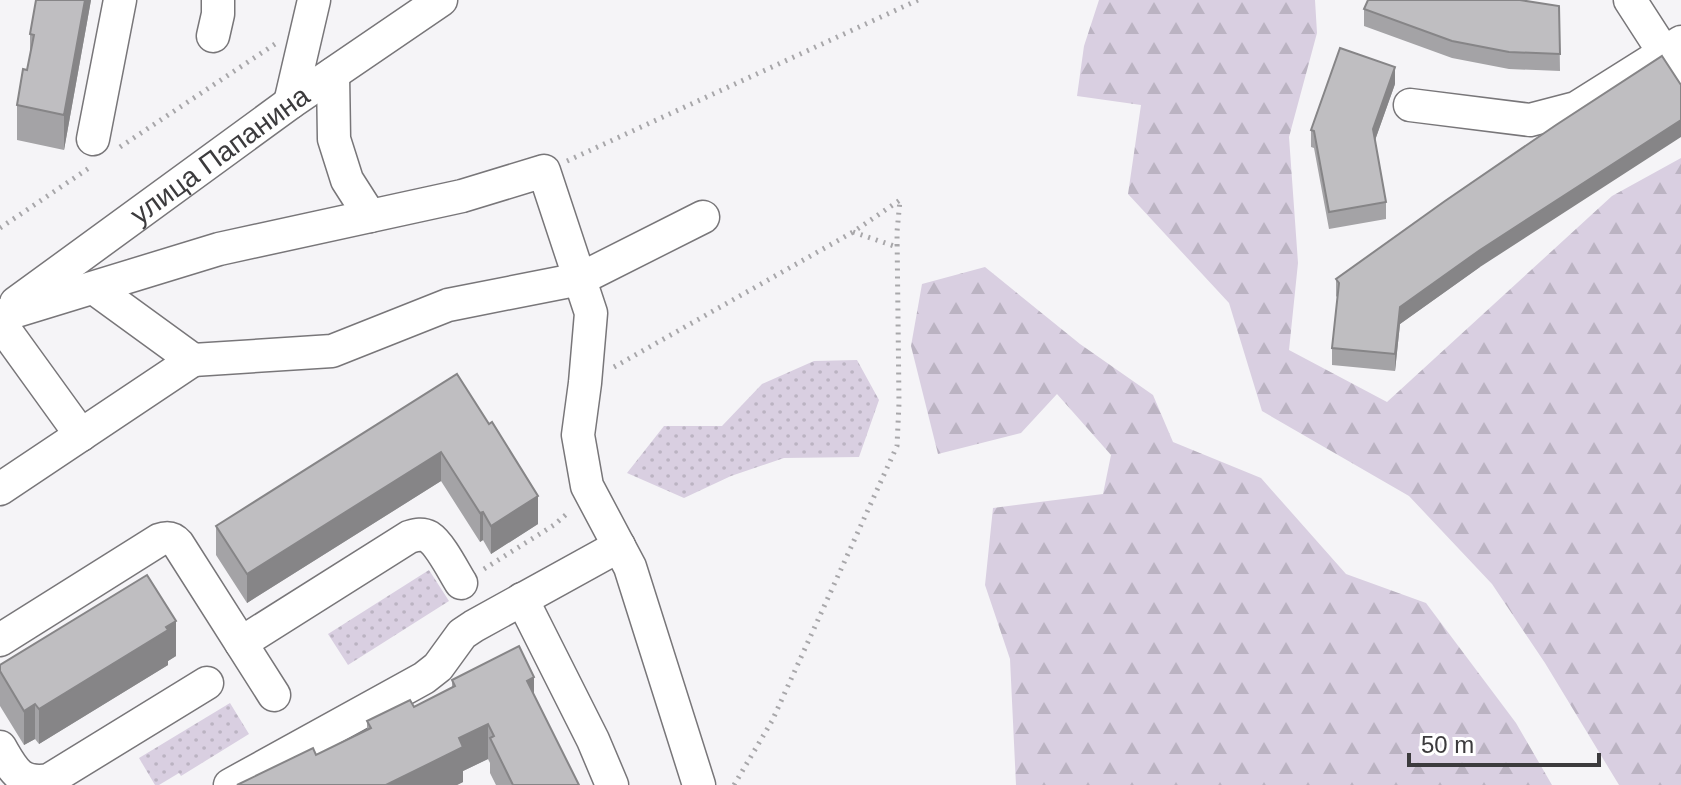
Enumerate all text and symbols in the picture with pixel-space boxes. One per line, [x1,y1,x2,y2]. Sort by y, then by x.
street label: улица Папанина [124,79,315,230]
scale bar [1409,717,1599,767]
text: 50 m [1421,731,1474,758]

